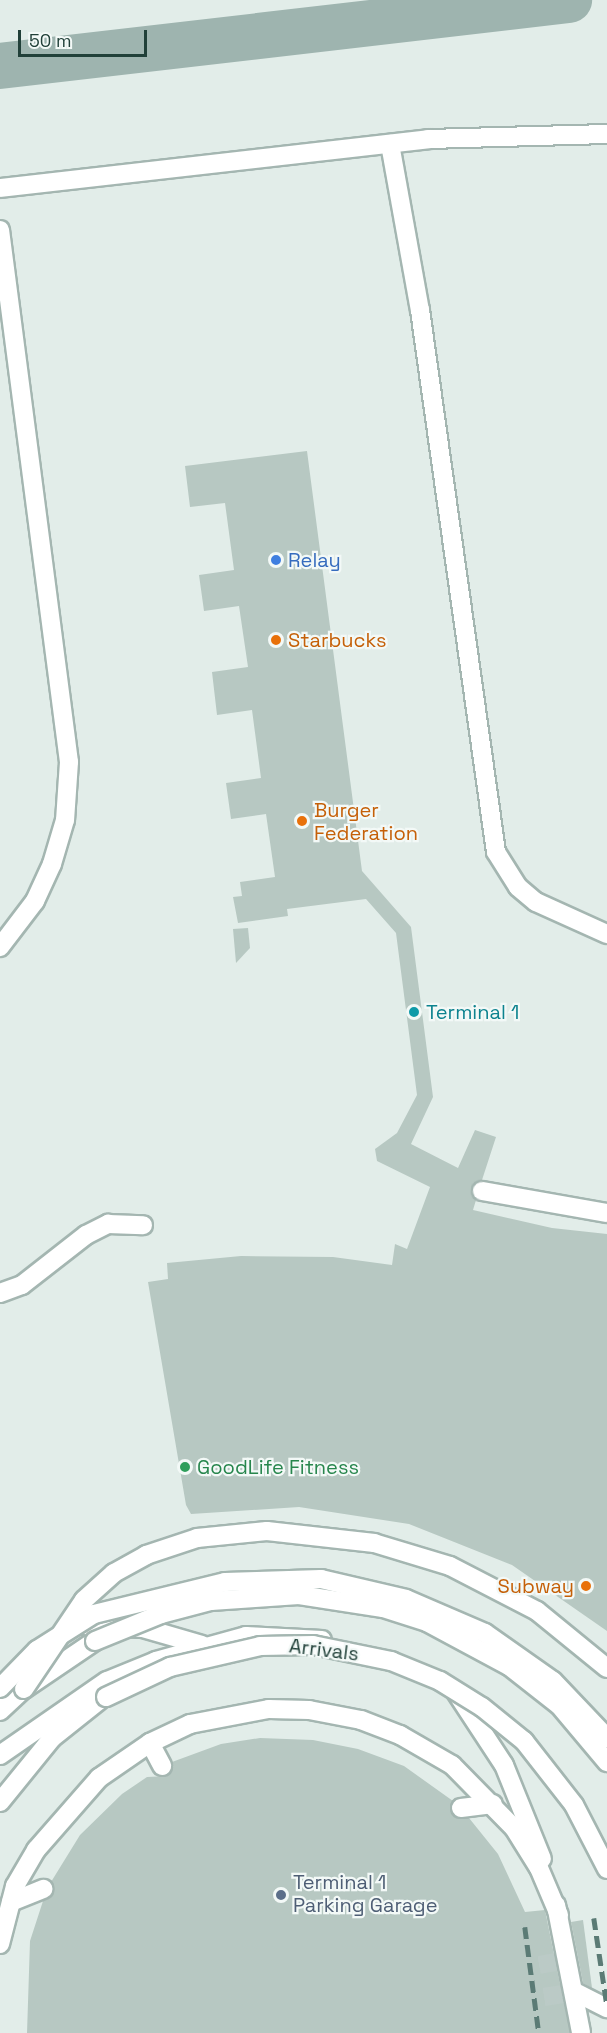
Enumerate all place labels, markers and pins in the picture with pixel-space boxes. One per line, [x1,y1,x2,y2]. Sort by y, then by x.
place label: Relay [288,548,341,572]
marker: Relay [269,553,283,567]
place label: Starbucks [288,628,387,652]
marker: Starbucks [269,633,283,647]
place label: Burger Federation [314,798,418,845]
marker: Burger Federation [295,814,309,828]
place label: Terminal 1 [426,1000,519,1024]
marker: Terminal 1 [407,1005,421,1019]
place label: GoodLife Fitness [197,1455,359,1479]
marker: GoodLife Fitness [178,1460,192,1474]
place label: Subway [497,1574,574,1598]
marker: Subway [579,1579,593,1593]
place label: Terminal 1 Parking Garage [293,1871,438,1918]
marker: Terminal 1 Parking Garage [274,1888,288,1902]

